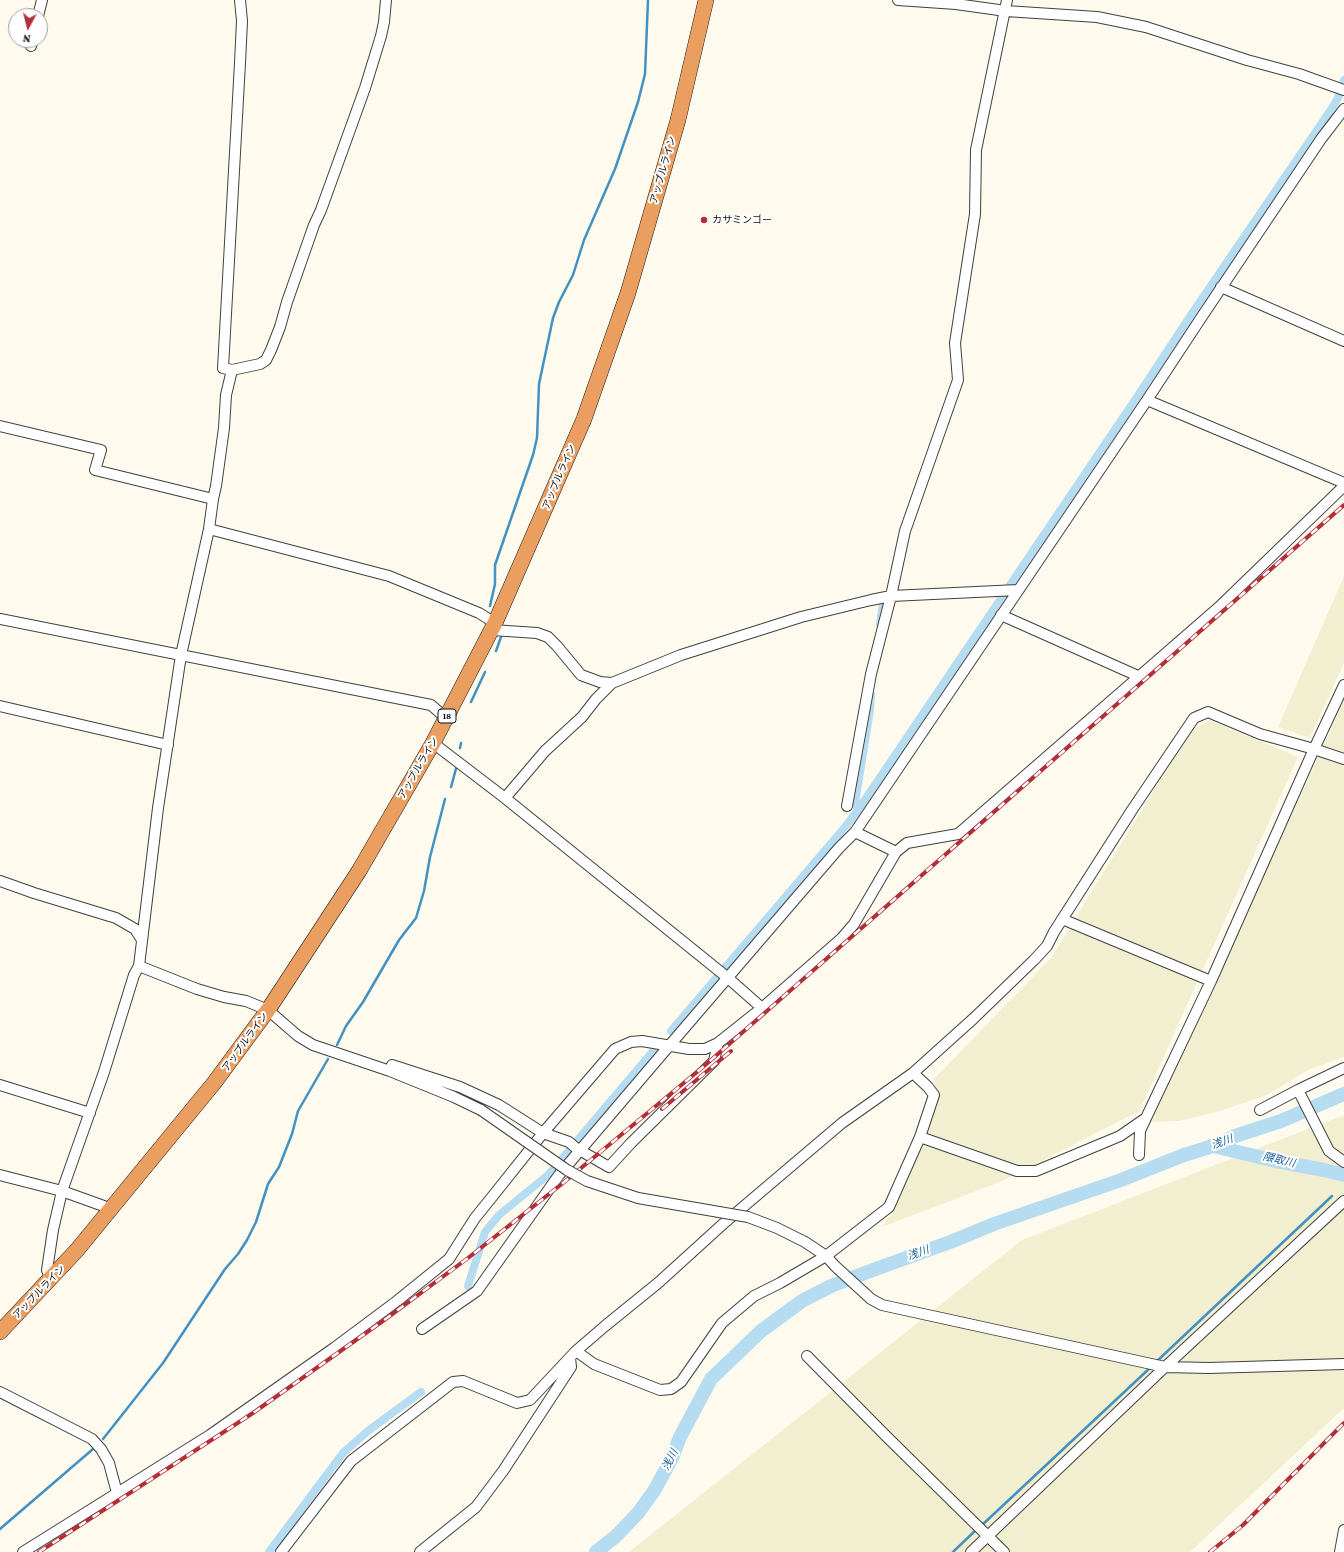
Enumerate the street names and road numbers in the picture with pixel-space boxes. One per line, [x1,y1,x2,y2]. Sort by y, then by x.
street label: アップルライン [648,135,678,205]
street label: アップルライン [540,442,578,512]
road number: 18 [438,709,456,723]
street label: アップルライン [395,735,441,801]
street label: アップルライン [220,1010,270,1074]
street label: アップルライン [10,1263,68,1321]

